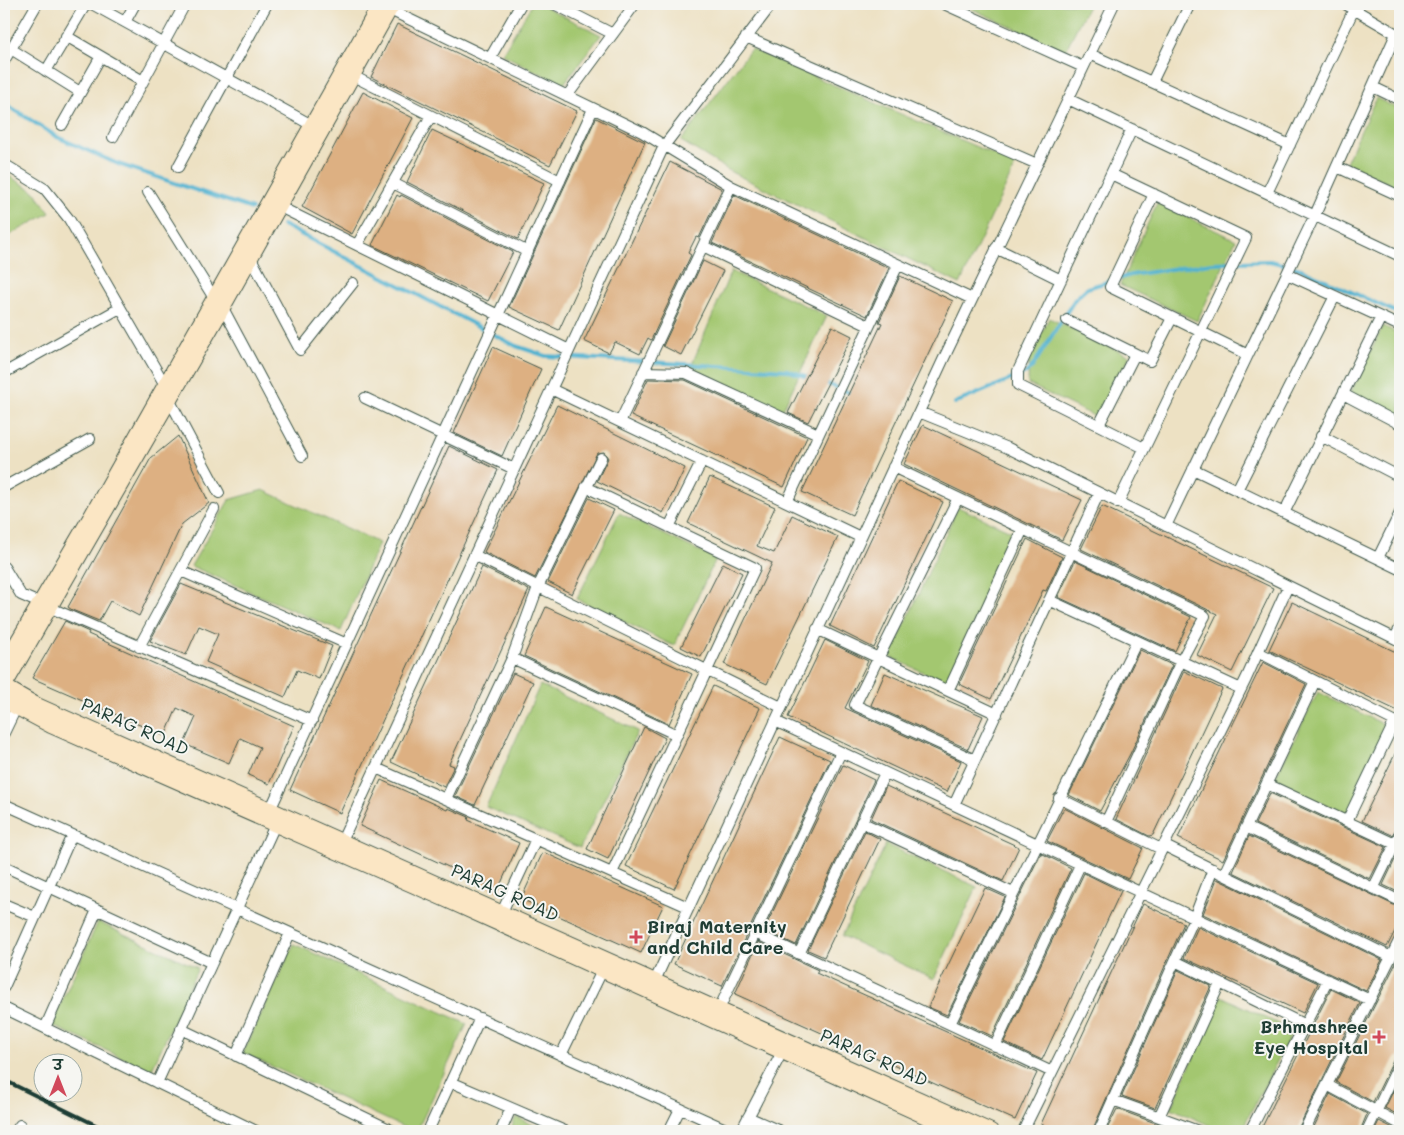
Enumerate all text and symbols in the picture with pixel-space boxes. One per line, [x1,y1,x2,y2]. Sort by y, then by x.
street label: PARAG ROAD [78,692,193,761]
street label: PARAG ROAD [448,858,563,927]
place label: Biraj Maternity and Child Care [647,914,787,959]
marker: Biraj Maternity and Child Care [629,930,643,944]
place label: Brhmashree Eye Hospital [1254,1014,1368,1059]
street label: PARAG ROAD [817,1023,932,1092]
marker: Brhmashree Eye Hospital [1372,1030,1386,1044]
north arrow [32,1052,82,1102]
text: उ [51,1055,64,1074]

